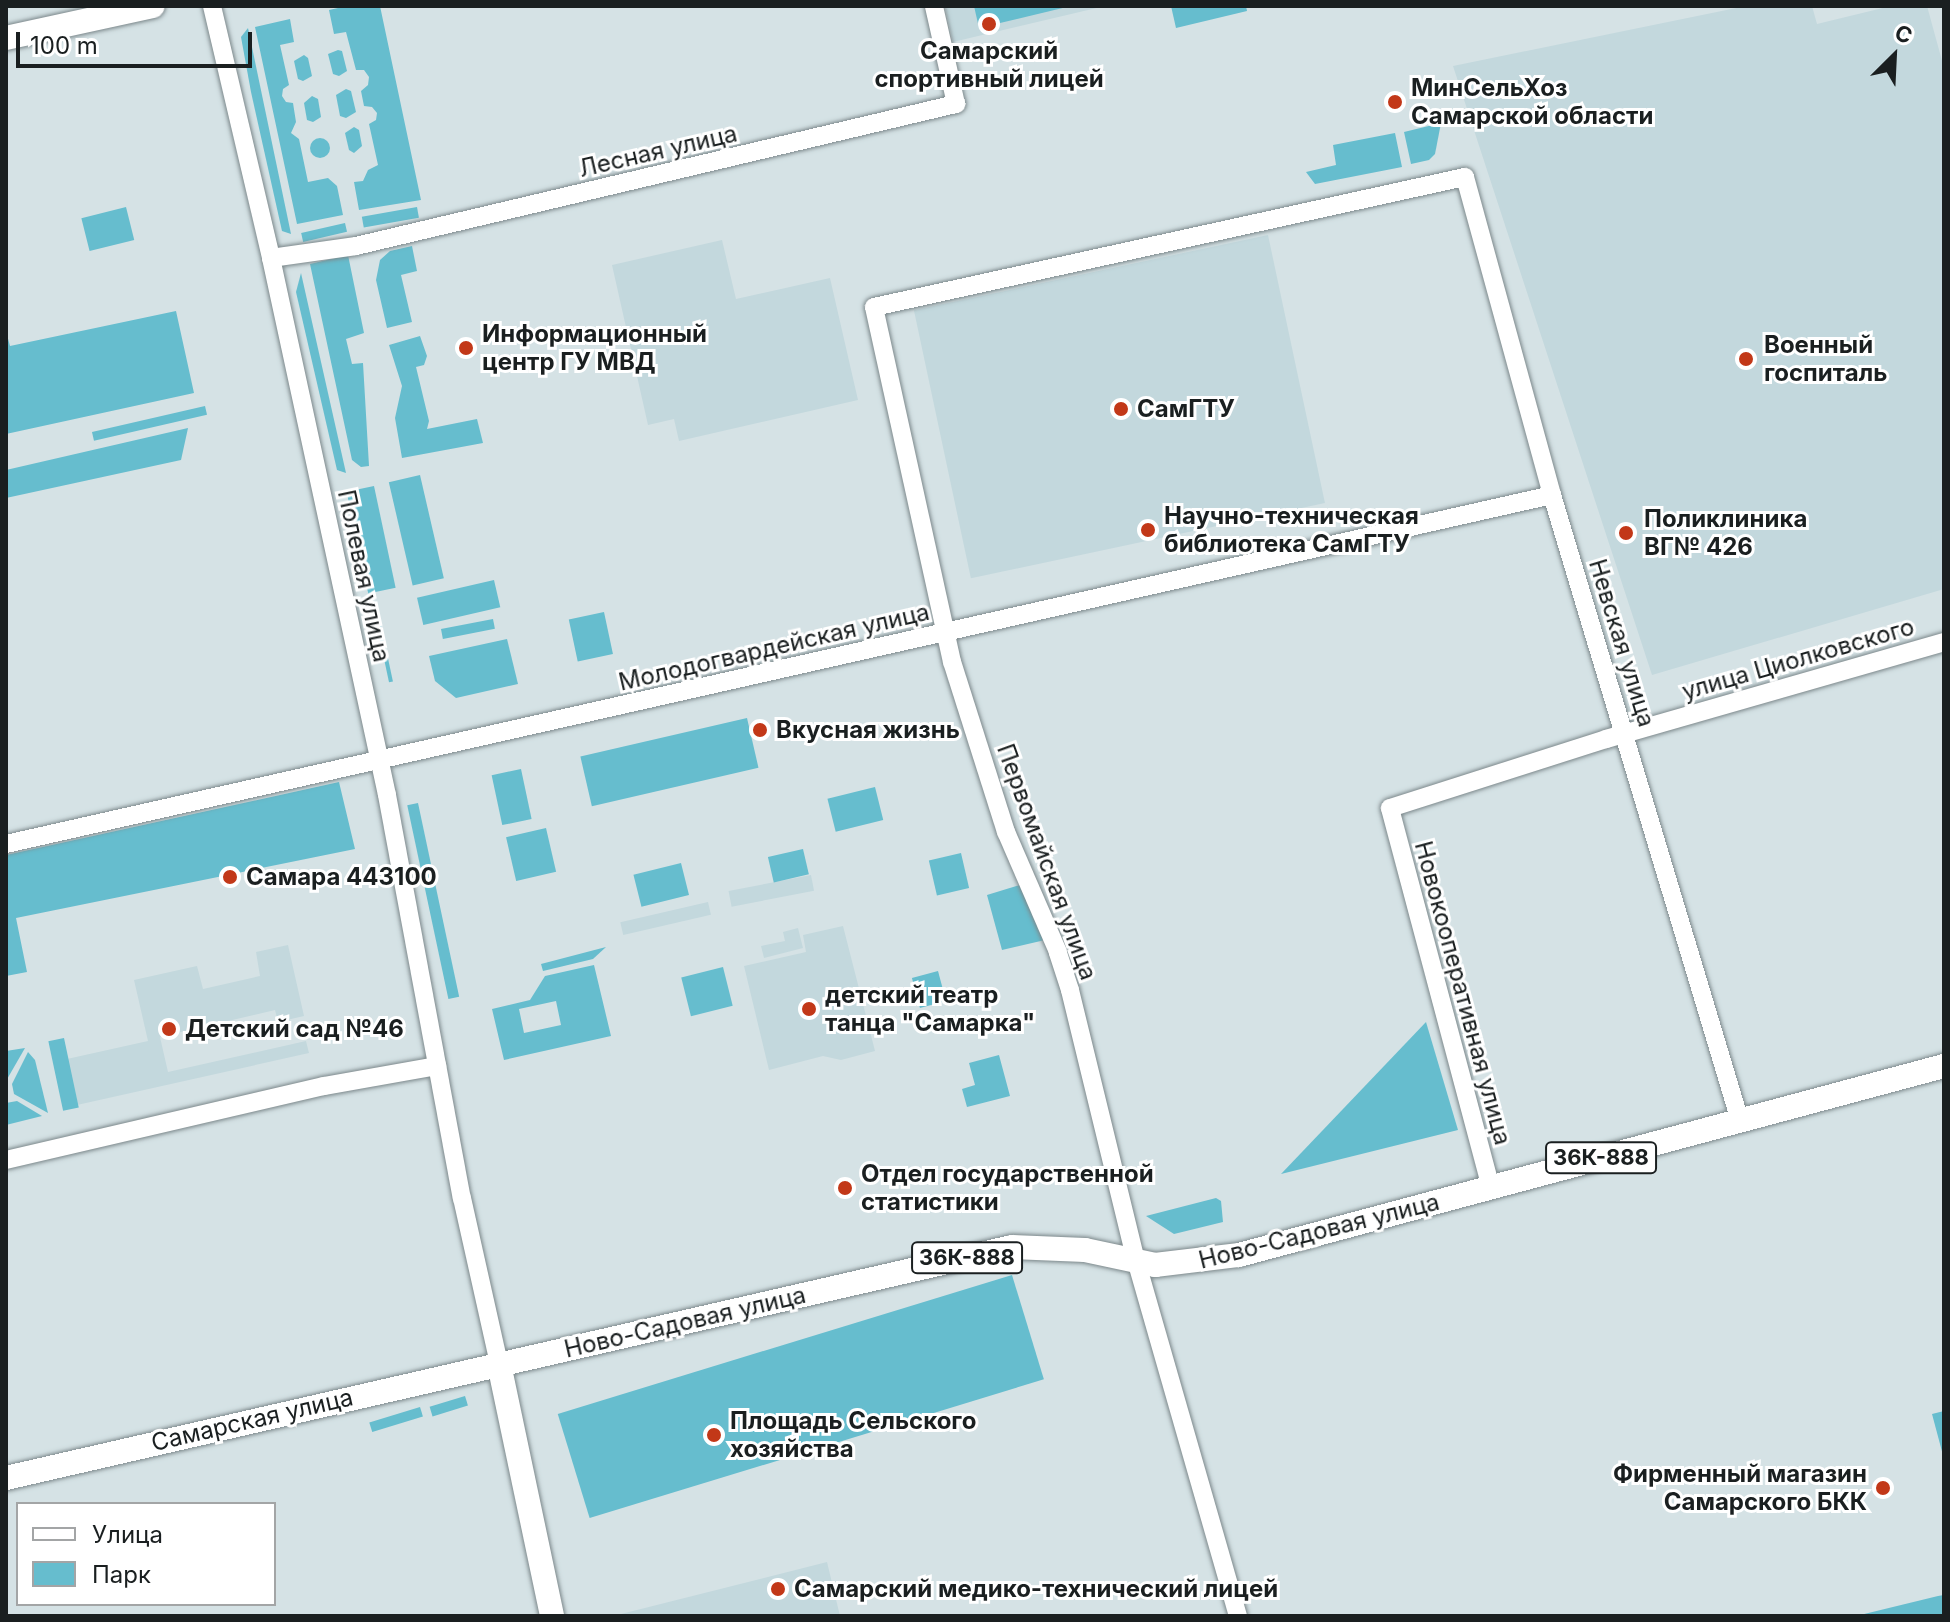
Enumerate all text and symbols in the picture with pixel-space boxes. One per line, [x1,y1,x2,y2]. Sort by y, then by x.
marker: Самарский спортивный лицей [980,15,998,33]
scale bar [20,16,256,66]
north arrow [1854,16,1934,96]
text: С [1891,19,1916,49]
text: 100 m [30,31,98,60]
place label: Самарский спортивный лицей [874,37,1104,93]
place label: МинСельХоз Самарской области [1411,74,1653,130]
marker: МинСельХоз Самарской области [1386,93,1404,111]
street label: Лесная улица [576,119,740,183]
place label: Информационный центр ГУ МВД [482,320,707,376]
place label: Военный госпиталь [1764,331,1887,387]
marker: Информационный центр ГУ МВД [457,339,475,357]
marker: Военный госпиталь [1735,348,1757,370]
place label: СамГТУ [1137,395,1235,423]
marker: СамГТУ [1112,400,1130,418]
street label: Полевая улица [332,487,396,665]
place label: Научно-техническая библиотека СамГТУ [1164,502,1419,558]
place label: Поликлиника ВГ№ 426 [1644,505,1807,561]
marker: Научно-техническая библиотека СамГТУ [1139,521,1157,539]
marker: Поликлиника ВГ№ 426 [1615,522,1637,544]
street label: Невская улица [1583,556,1661,730]
street label: Молодогвардейская улица [616,597,932,697]
street label: улица Циолковского [1679,612,1917,706]
place label: Вкусная жизнь [776,716,960,744]
marker: Вкусная жизнь [751,721,769,739]
street label: Первомайская улица [991,740,1103,984]
street label: Новокооперативная улица [1409,838,1517,1148]
place label: Самара 443100 [246,863,437,891]
marker: Самара 443100 [221,868,239,886]
place label: детский театр танца "Самарка" [825,981,1035,1037]
marker: детский театр танца "Самарка" [800,1000,818,1018]
place label: Детский сад №46 [185,1015,404,1043]
marker: Детский сад №46 [160,1020,178,1038]
road number: 36К-888 [1545,1140,1657,1176]
place label: Отдел государственной статистики [861,1160,1154,1216]
marker: Отдел государственной статистики [836,1179,854,1197]
street label: Ново-Садовая улица [1196,1187,1442,1275]
road number: 36К-888 [911,1240,1023,1276]
street label: Ново-Садовая улица [561,1280,809,1364]
street label: Самарская улица [148,1383,356,1457]
place label: Площадь Сельского хозяйства [730,1407,976,1463]
marker: Площадь Сельского хозяйства [705,1426,723,1444]
place label: Фирменный магазин Самарского БКК [1613,1460,1867,1516]
marker: Фирменный магазин Самарского БКК [1874,1479,1892,1497]
legend [16,1502,276,1606]
text: Улица [92,1520,163,1549]
text: Парк [92,1560,151,1589]
place label: Самарский медико-технический лицей [794,1575,1278,1603]
marker: Самарский медико-технический лицей [769,1580,787,1598]

